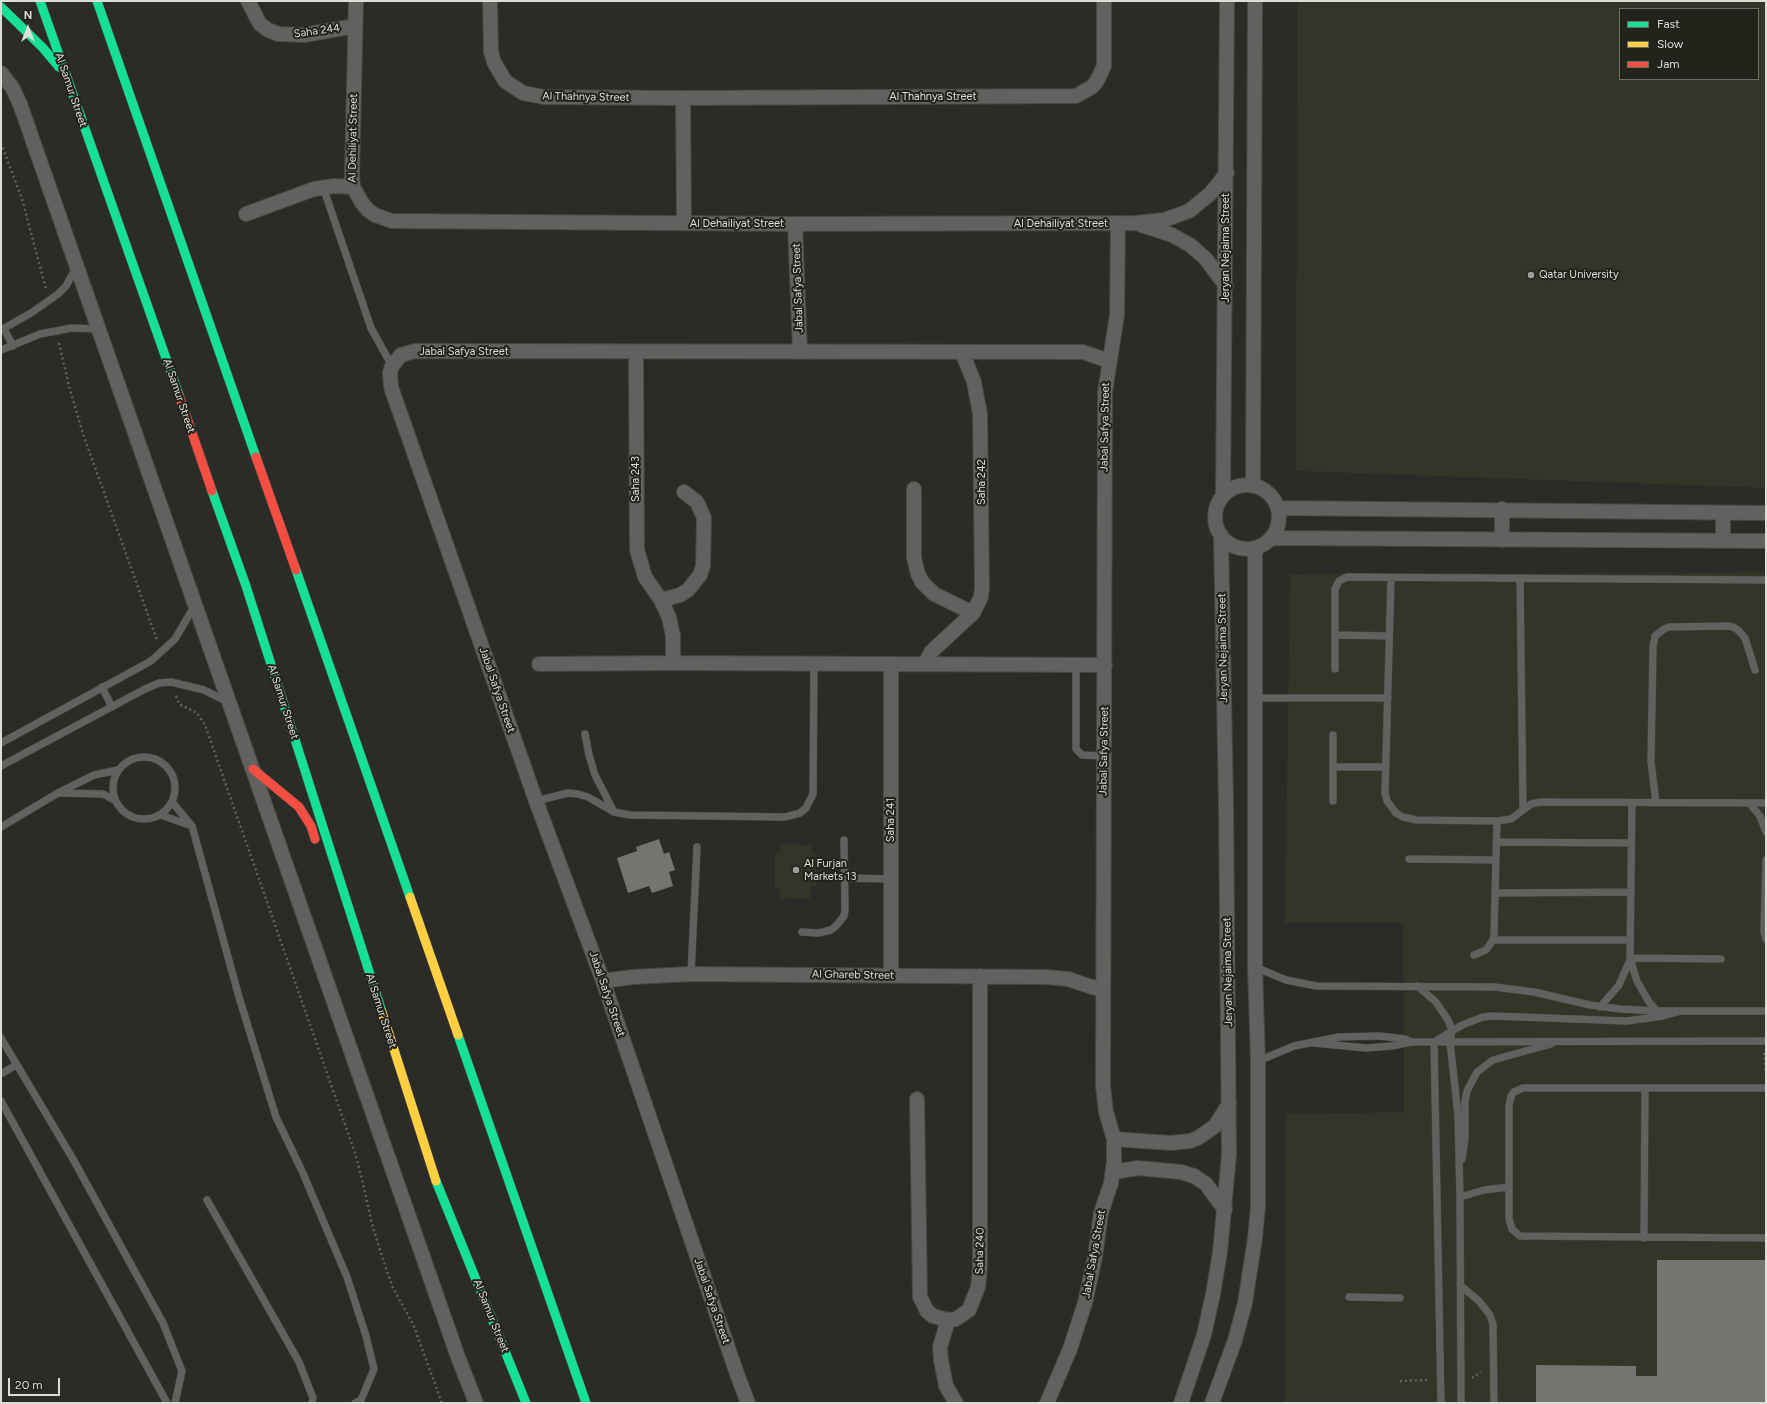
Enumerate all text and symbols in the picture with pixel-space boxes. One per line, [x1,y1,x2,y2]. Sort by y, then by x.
north arrow [8,8,48,48]
legend [1619,8,1759,80]
text: N [24,9,32,22]
text: Fast [1657,17,1680,31]
street label: Saha 244 [293,21,341,41]
text: Slow [1657,37,1683,51]
street label: Al Samur Street [52,51,90,129]
text: Jam [1657,57,1680,71]
street label: Al Thahnya Street [542,90,630,104]
street label: Al Thahnya Street [889,90,977,104]
street label: Al Dehiliyat Street [346,94,360,182]
street label: Jeryan Nejaima Street [1219,193,1233,303]
street label: Al Dehailiyat Street [690,217,784,231]
street label: Al Dehailiyat Street [1014,217,1108,231]
street label: Jabal Safya Street [790,243,806,333]
place label: Qatar University [1539,268,1619,282]
marker: Qatar University [1526,270,1536,280]
street label: Jabal Safya Street [419,345,509,359]
street label: Al Samur Street [160,357,198,435]
street label: Jabal Safya Street [1098,382,1112,472]
street label: Saha 243 [629,456,643,502]
street label: Saha 242 [975,459,989,505]
street label: Jeryan Nejaima Street [1215,593,1231,703]
street label: Jabal Safya Street [476,645,518,735]
street label: Al Samur Street [265,663,301,741]
street label: Jabal Safya Street [1097,706,1111,796]
street label: Saha 241 [884,798,898,842]
place label: Al Furjan Markets 13 [804,857,856,883]
marker: Al Furjan Markets 13 [791,865,801,875]
street label: Jeryan Nejaima Street [1220,917,1236,1027]
street label: Jabal Safya Street [586,949,628,1039]
street label: Al Ghareb Street [812,968,894,982]
street label: Al Samur Street [363,972,399,1050]
street label: Jabal Safya Street [1080,1209,1108,1299]
street label: Saha 240 [973,1227,987,1275]
street label: Jabal Safya Street [691,1256,733,1346]
street label: Al Samur Street [470,1278,512,1354]
scale bar [10,1370,62,1396]
text: 20 m [15,1378,43,1392]

